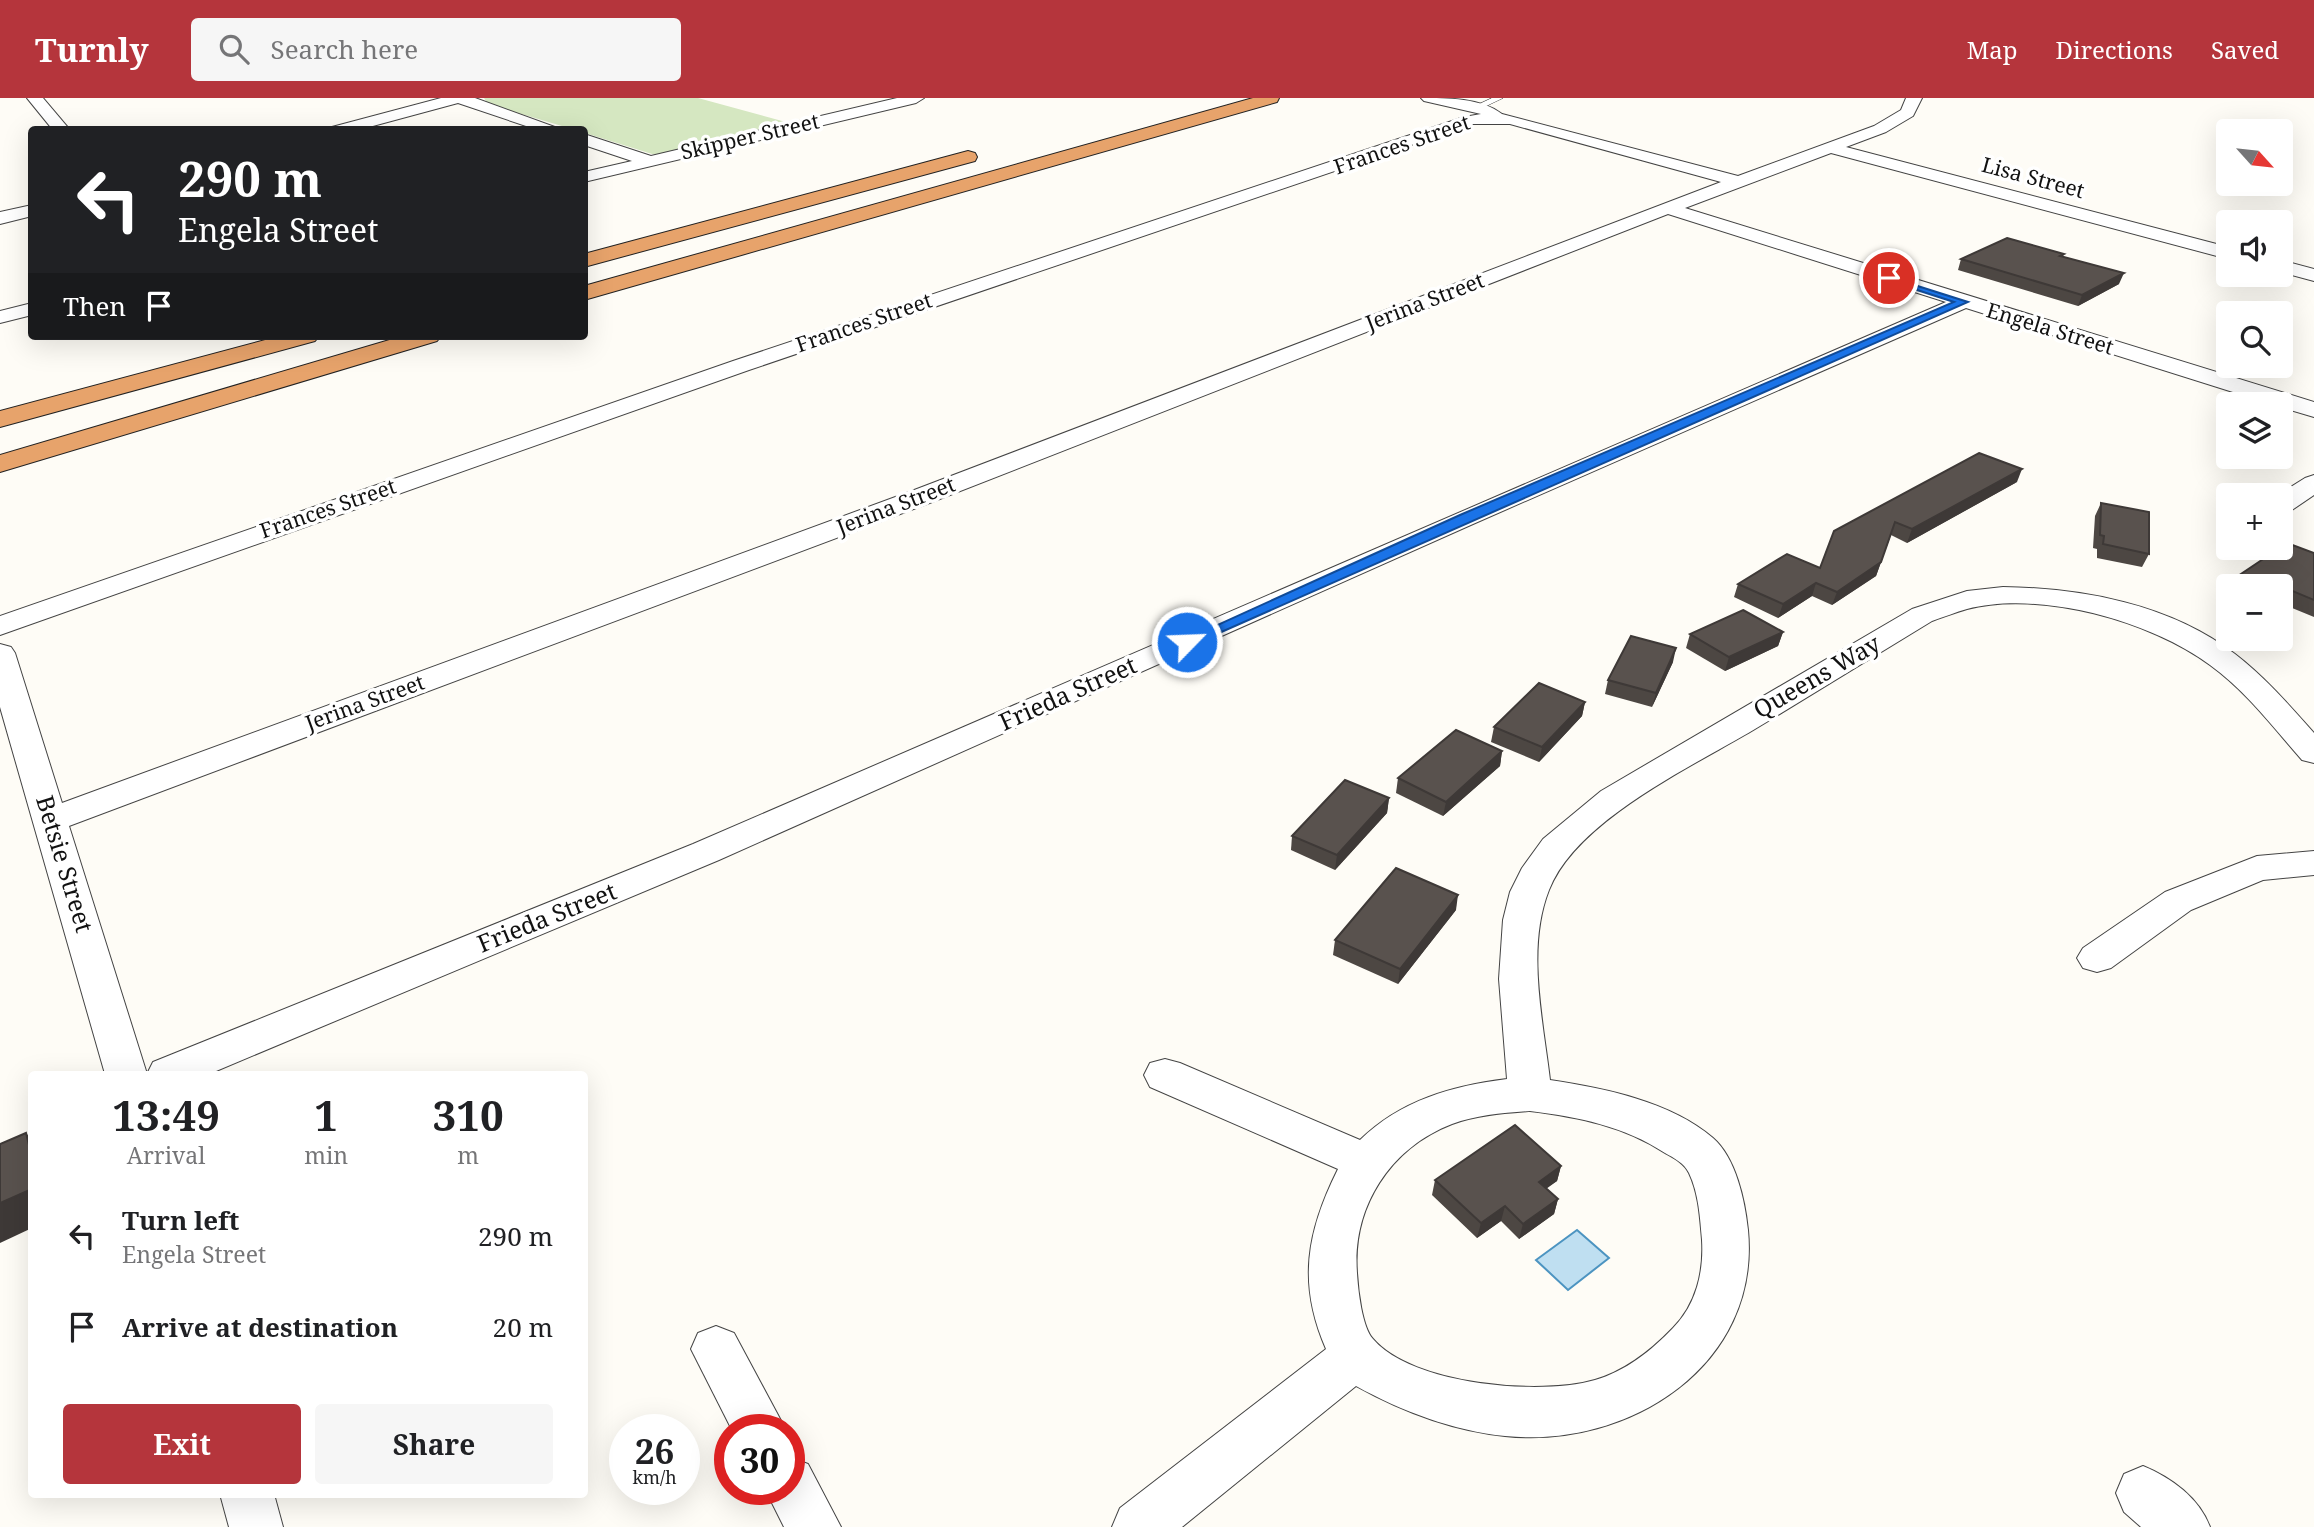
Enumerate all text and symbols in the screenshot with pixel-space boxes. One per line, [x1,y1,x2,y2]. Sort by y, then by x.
search box [191,18,681,81]
text: Turnly [35,27,149,72]
icon: search [215,30,253,68]
text: Search here [271,31,418,67]
text: Map [1967,33,2018,66]
text: Directions [2056,33,2173,66]
text: Saved [2211,33,2279,66]
street label: Skipper Street [678,106,822,166]
street label: Frances Street [1330,108,1474,180]
north arrow [2216,119,2292,196]
map controls [2216,119,2293,651]
text: 290 m [178,145,322,211]
street label: Lisa Street [1979,150,2088,204]
icon: left [63,154,154,245]
text: Engela Street [178,208,378,251]
button: sound [2216,210,2293,287]
pin [1859,248,1919,308]
icon: arrive [1870,259,1908,297]
street label: Jerina Street [1360,266,1488,337]
street label: Frances Street [792,286,936,358]
icon: arrive [140,287,178,325]
text: Then [63,288,126,324]
street label: Engela Street [1983,295,2117,361]
button: search [2216,301,2293,378]
button: layers [2216,392,2293,469]
street label: Jerina Street [831,470,959,541]
street label: Frances Street [256,472,400,544]
button: + [2216,483,2293,560]
button: − [2216,574,2293,651]
position arrow [1150,605,1224,679]
street label: Queens Way [1747,626,1886,725]
street label: Frieda Street [993,648,1141,738]
street label: Jerina Street [300,668,428,737]
street label: Betsie Street [29,791,102,936]
street label: Frieda Street [472,874,621,960]
text: 13:49 [112,1086,220,1143]
text: 1 [314,1086,338,1143]
text: 310 [432,1086,504,1143]
text: Arrival [127,1139,205,1171]
text: min [304,1139,348,1171]
text: m [457,1139,479,1171]
text: Turn left [122,1202,239,1238]
icon: left [63,1217,101,1255]
text: 290 m [478,1218,553,1254]
text: Engela Street [122,1238,266,1270]
icon: arrive [63,1308,101,1346]
text: Arrive at destination [122,1309,398,1345]
text: 20 m [493,1309,553,1345]
button: Exit [63,1404,301,1484]
button: Share [315,1404,553,1484]
speed limit sign: 30 [714,1414,805,1505]
text: 26 [635,1427,674,1474]
text: km/h [632,1465,677,1489]

